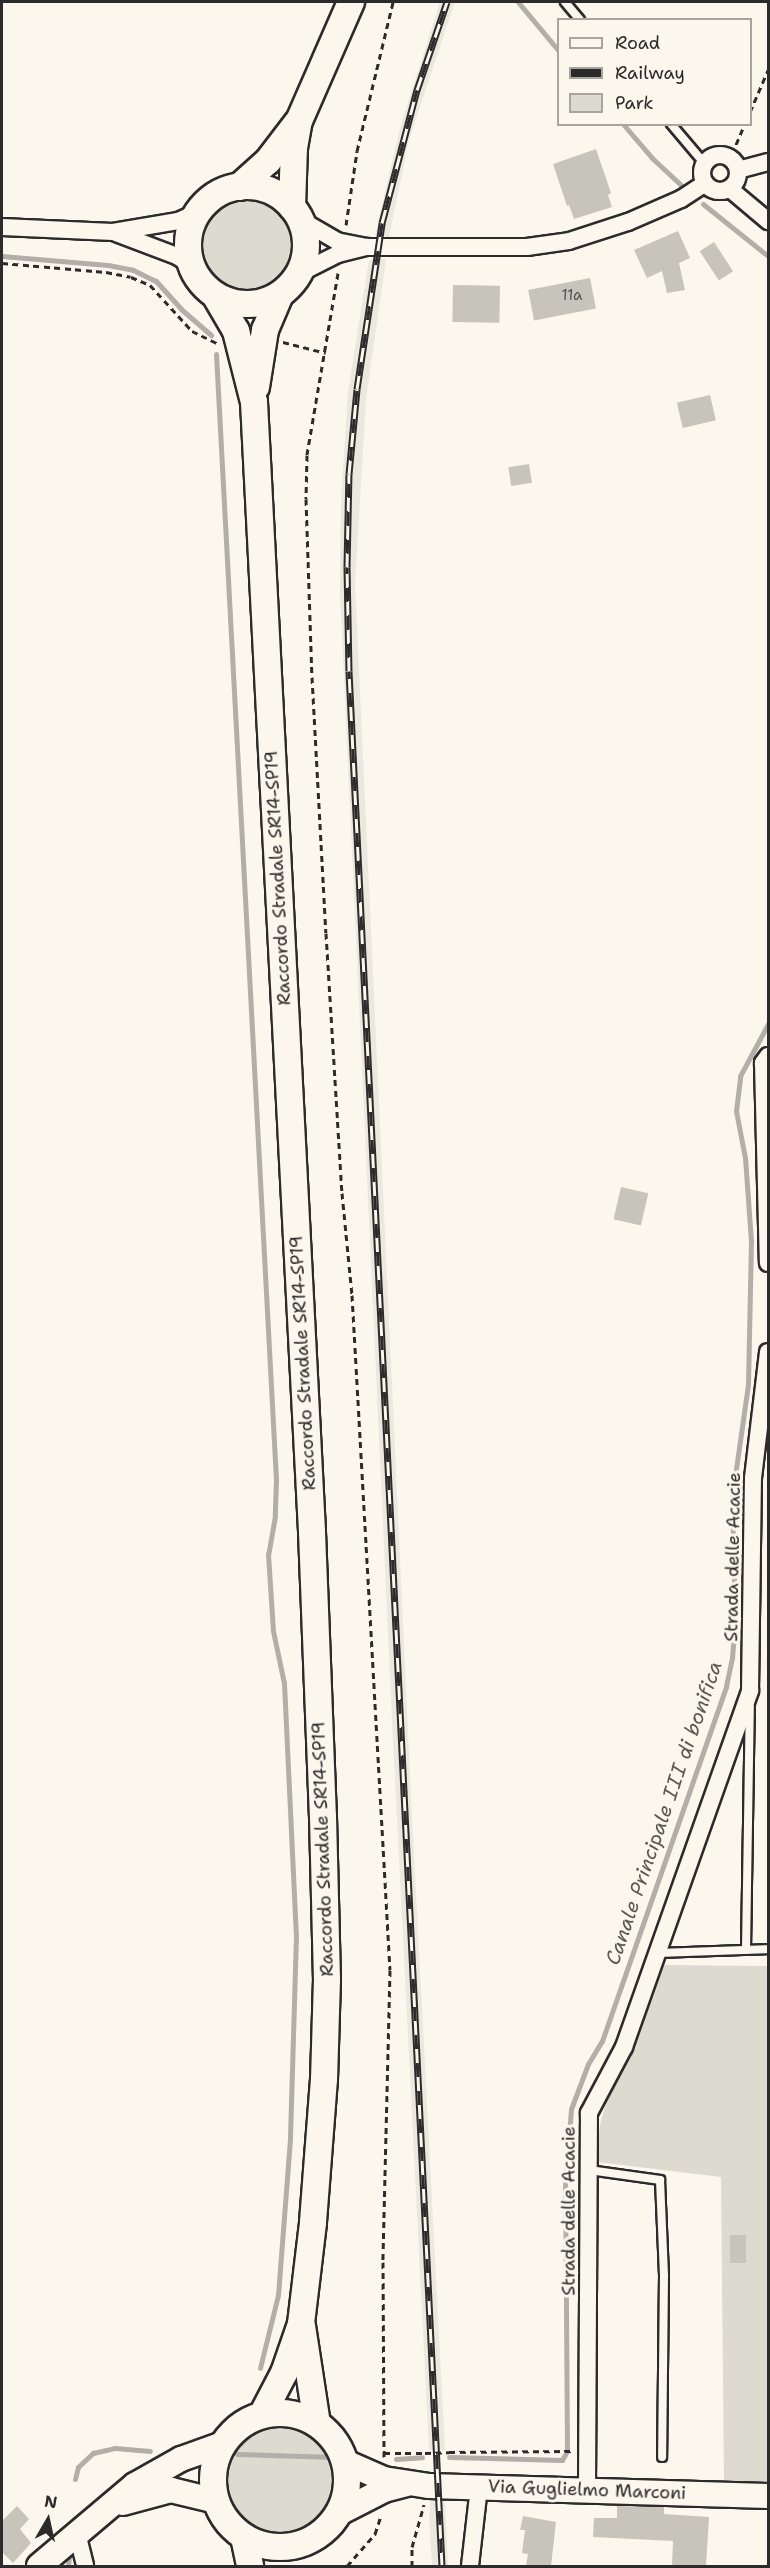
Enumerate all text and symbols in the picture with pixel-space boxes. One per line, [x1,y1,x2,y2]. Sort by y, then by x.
legend [557,18,752,126]
text: Road [615,31,660,55]
text: Railway [615,61,685,85]
text: Park [615,91,654,115]
house number: 11a [562,287,582,305]
street label: Raccordo Stradale SR14-SP19 [261,750,295,1006]
street label: Raccordo Stradale SR14-SP19 [286,1235,320,1491]
street label: Strada delle Acacie [721,1472,745,1642]
water label: Canale Principale III di bonifica [601,1658,727,1968]
street label: Raccordo Stradale SR14-SP19 [308,1721,338,1977]
street label: Strada delle Acacie [558,2126,580,2296]
street label: Via Guglielmo Marconi [487,2476,687,2504]
north arrow [18,2490,78,2550]
text: N [43,2490,59,2513]

